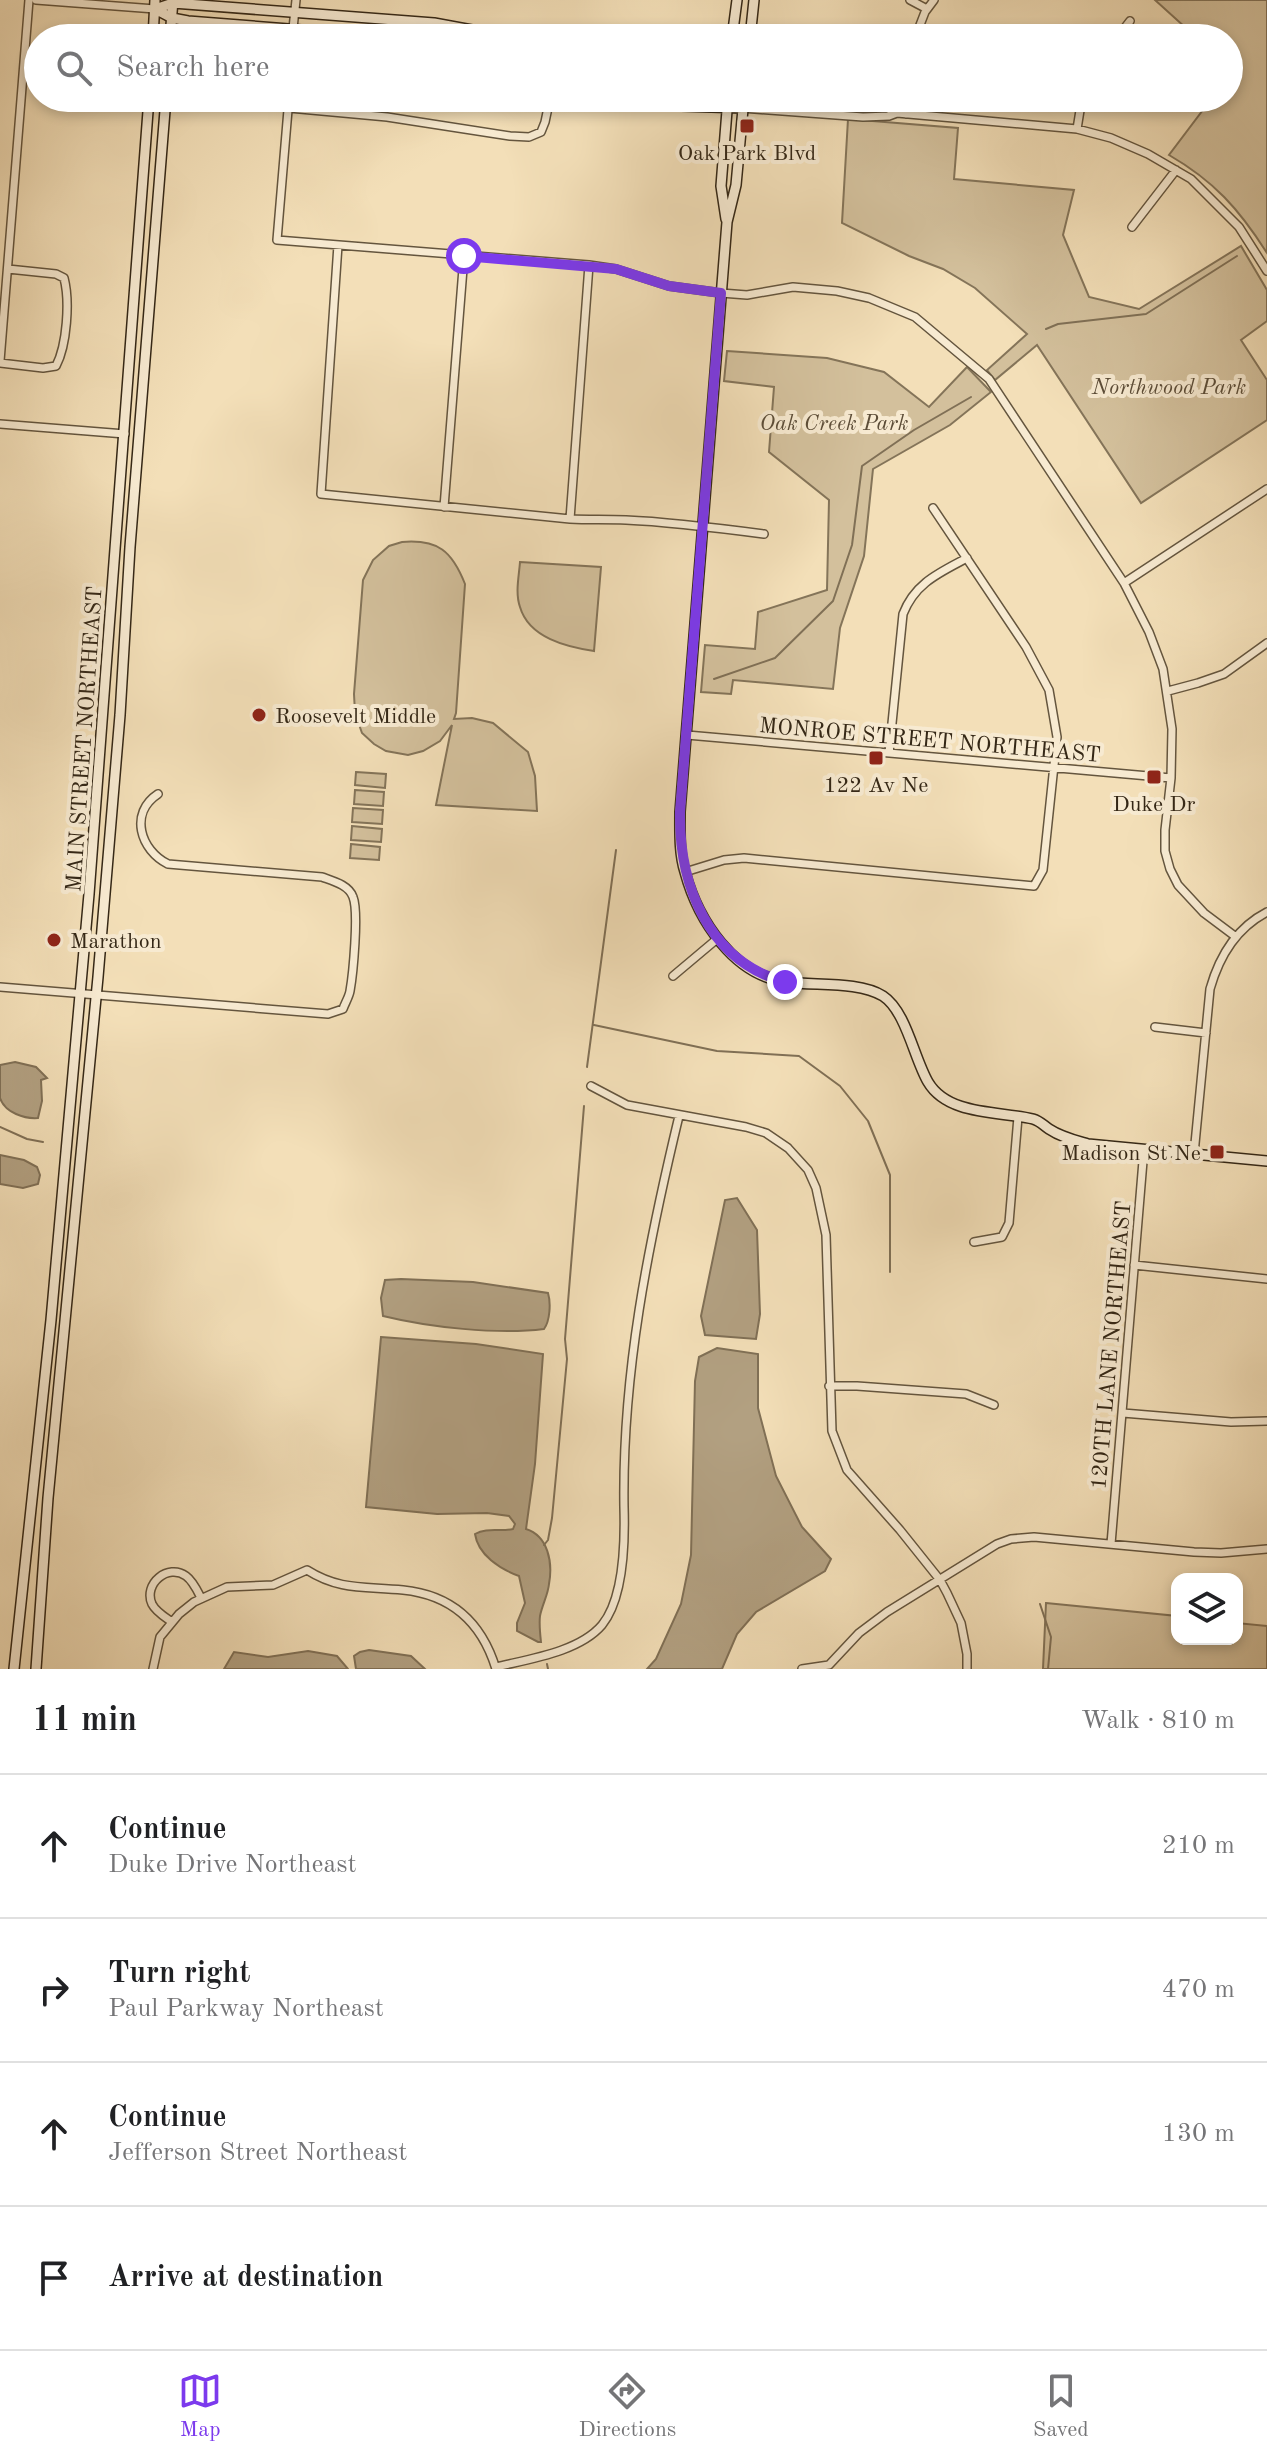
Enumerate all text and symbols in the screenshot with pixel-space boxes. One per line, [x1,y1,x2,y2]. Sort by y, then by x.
search box [24,24,1243,112]
icon: search [52,46,96,90]
text: Search here [116,53,270,83]
marker: Oak Park Blvd [738,117,756,135]
place label: Oak Park Blvd [678,143,816,165]
route start [446,238,482,274]
park label: Northwood Park [1091,377,1247,399]
park label: Oak Creek Park [760,413,909,435]
street label: MAIN STREET NORTHEAST [63,585,107,893]
marker: Roosevelt Middle [250,706,268,724]
place label: Roosevelt Middle [275,706,436,728]
street label: MONROE STREET NORTHEAST [758,715,1102,767]
marker: 122 Av Ne [867,749,885,767]
marker: Duke Dr [1145,768,1163,786]
place label: 122 Av Ne [824,775,928,797]
place label: Duke Dr [1113,794,1195,816]
marker: Marathon [45,931,63,949]
place label: Marathon [70,931,162,953]
route end [767,964,803,1000]
place label: Madison St Ne [1061,1143,1201,1165]
marker: Madison St Ne [1208,1143,1226,1161]
street label: 120TH LANE NORTHEAST [1088,1200,1136,1490]
map controls [1171,1573,1243,1645]
button: layers [1171,1573,1243,1645]
text: 11 min [32,1704,137,1738]
text: Walk · 810 m [1081,1708,1235,1734]
text: Continue [108,1815,227,1845]
icon: ahead [32,1824,76,1868]
text: 210 m [1162,1833,1235,1859]
text: Duke Drive Northeast [108,1852,357,1878]
text: Turn right [108,1959,250,1989]
icon: right [32,1968,76,2012]
text: 470 m [1162,1977,1235,2003]
text: Paul Parkway Northeast [108,1996,384,2022]
text: Continue [108,2103,227,2133]
icon: ahead [32,2112,76,2156]
text: 130 m [1162,2121,1235,2147]
text: Jefferson Street Northeast [108,2140,407,2166]
icon: arrive [32,2256,76,2300]
text: Arrive at destination [108,2263,383,2293]
tab: Map [178,2369,222,2444]
tab: Directions [579,2369,676,2444]
tab: Saved [1033,2369,1089,2444]

